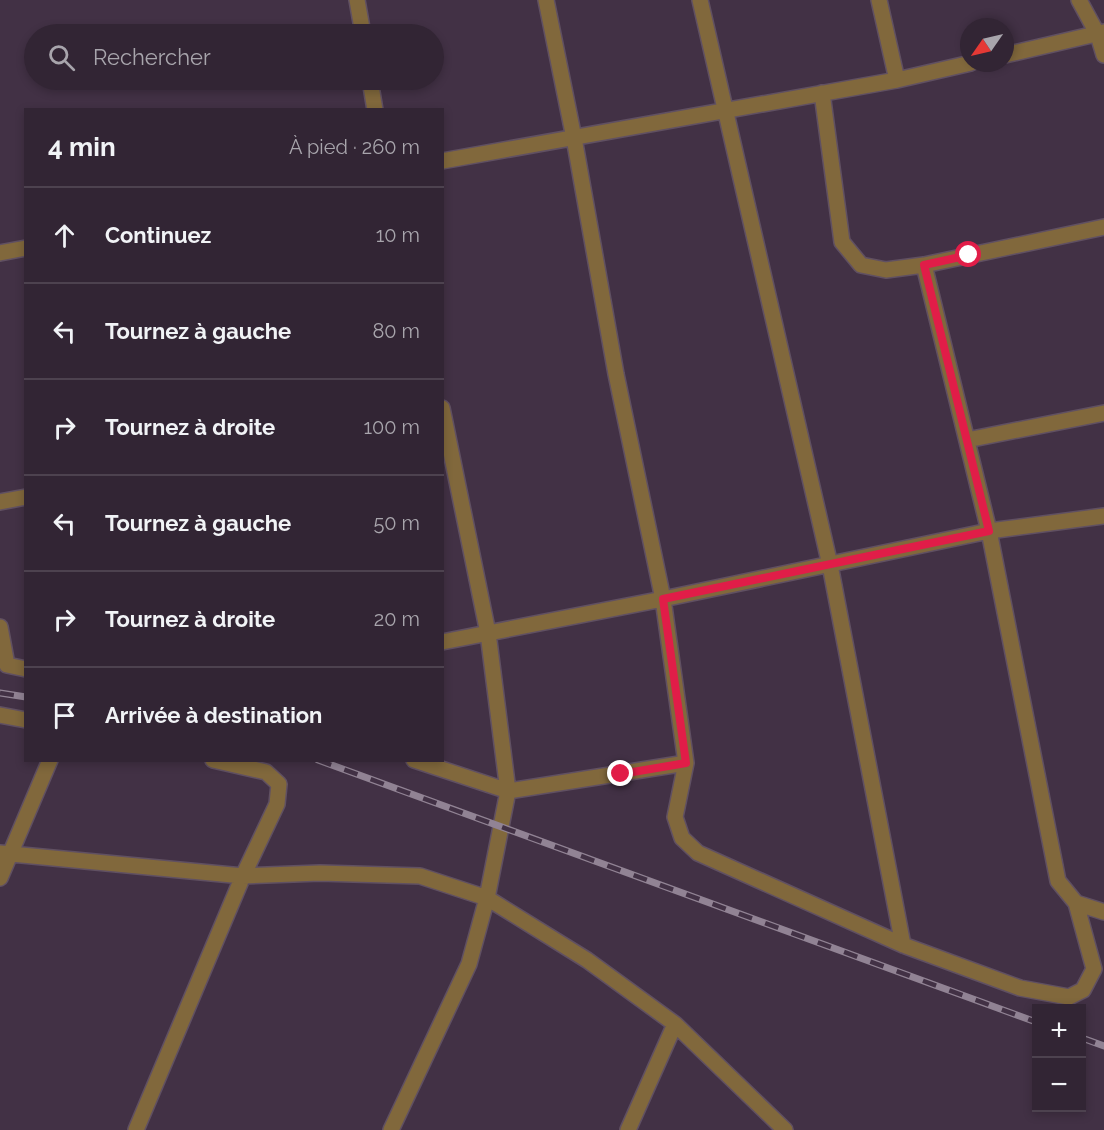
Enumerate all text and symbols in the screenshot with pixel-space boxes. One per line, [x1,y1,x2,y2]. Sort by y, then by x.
north arrow [960,18,1014,72]
search box [24,24,444,90]
icon: search [45,41,78,74]
text: Rechercher [93,44,211,70]
text: 4 min [48,132,116,162]
text: À pied · 260 m [289,135,420,159]
icon: ahead [48,219,81,252]
text: Continuez [105,222,211,248]
text: 10 m [376,223,420,247]
route start [955,241,981,267]
icon: left [48,315,81,348]
text: Tournez à gauche [105,318,291,344]
text: 80 m [372,319,420,343]
icon: right [48,411,81,444]
text: Tournez à droite [105,414,275,440]
text: 100 m [363,415,420,439]
icon: left [48,507,81,540]
text: Tournez à gauche [105,510,291,536]
text: 50 m [373,511,420,535]
icon: right [48,603,81,636]
text: Tournez à droite [105,606,275,632]
text: 20 m [374,607,420,631]
icon: arrive [48,699,81,732]
text: Arrivée à destination [105,702,322,728]
route end [607,760,633,786]
map controls [1032,1004,1086,1112]
button: + [1032,1004,1086,1058]
button: − [1032,1058,1086,1112]

